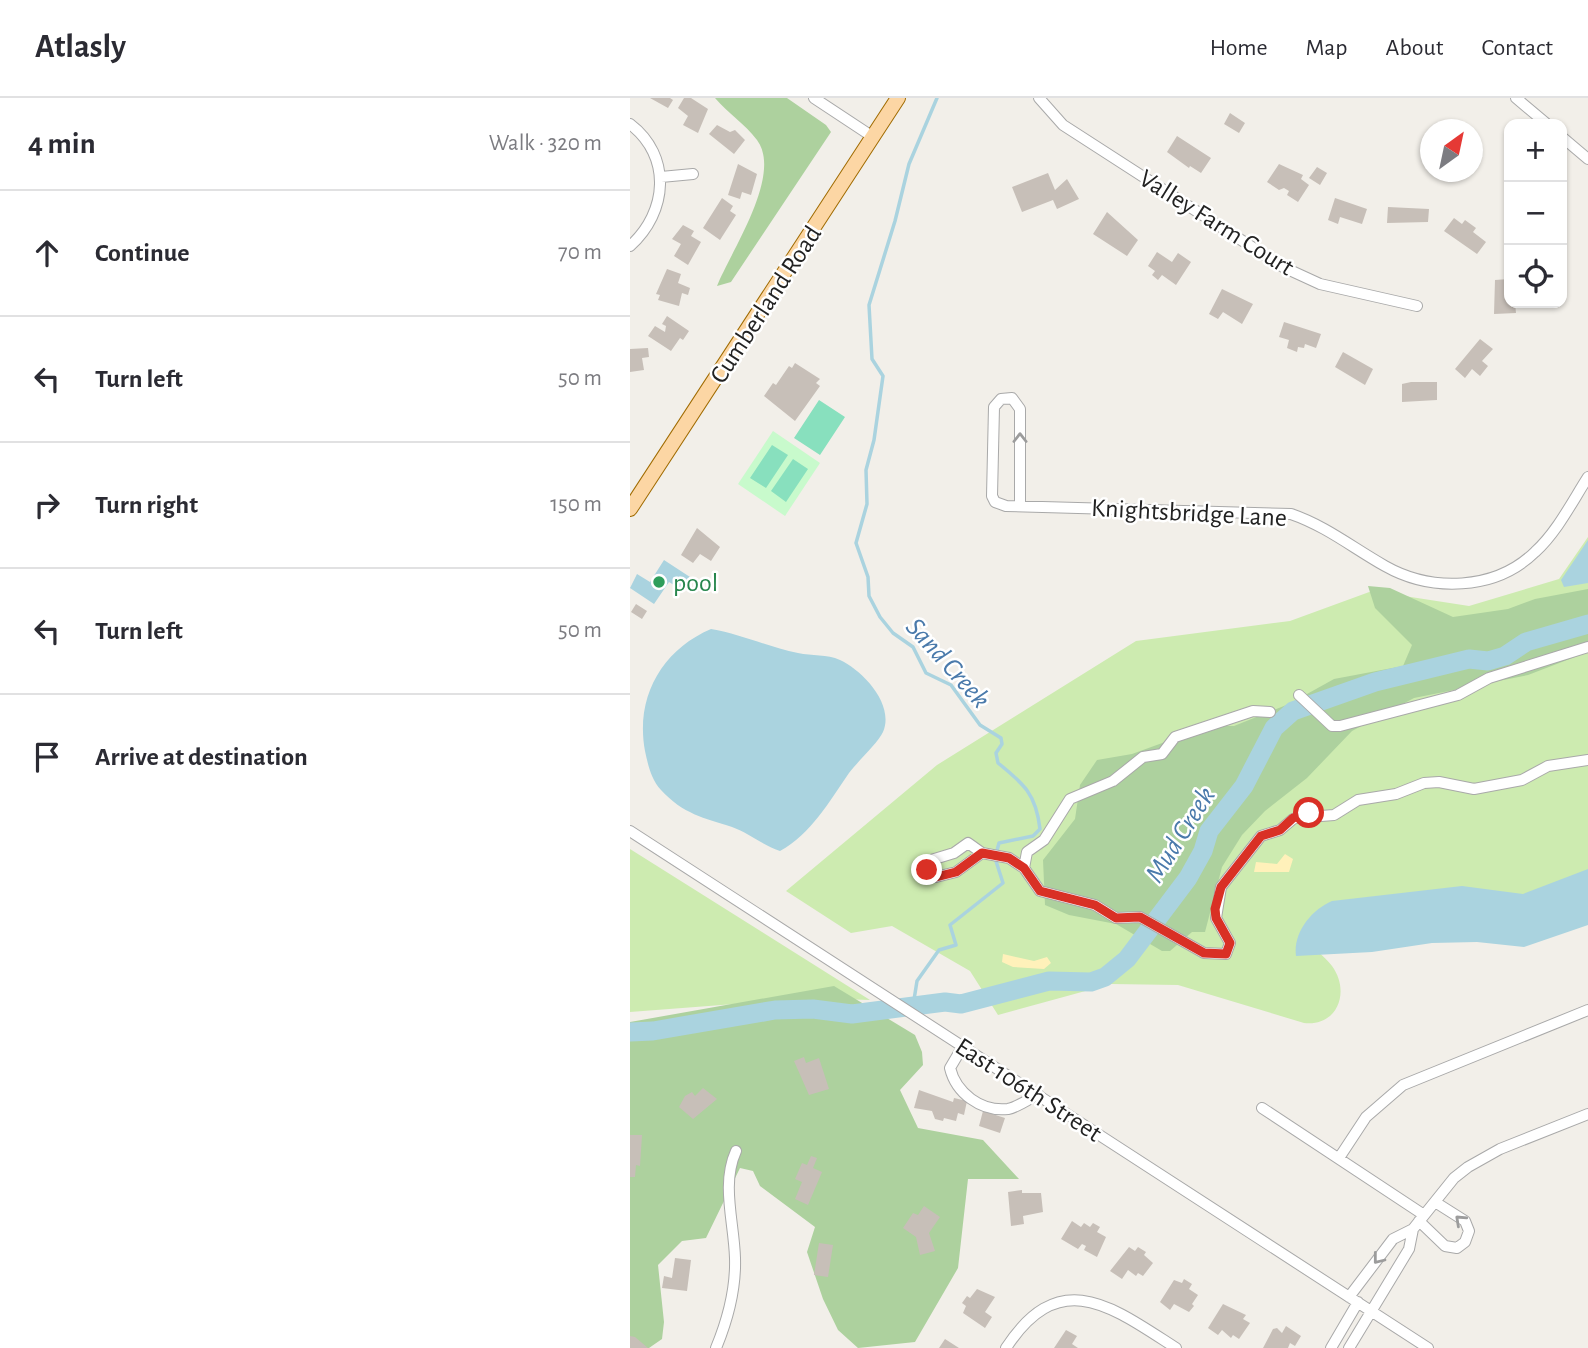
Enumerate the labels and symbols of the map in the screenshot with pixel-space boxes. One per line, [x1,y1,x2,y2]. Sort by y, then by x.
north arrow [1420,119,1483,182]
street label: Valley Farm Court [1135,165,1298,281]
street label: Cumberland Road [705,221,826,388]
one-way arrow [1012,432,1028,443]
street label: Knightsbridge Lane [1090,495,1287,531]
place label: pool [673,570,718,596]
marker: pool [651,574,667,590]
water label: Sand Creek [900,613,995,714]
water label: Mud Creek [1141,782,1221,888]
route start [1293,797,1324,828]
route end [911,854,942,885]
street label: East 106th Street [951,1033,1106,1147]
one-way arrow [1455,1216,1468,1228]
one-way arrow [1373,1251,1386,1263]

